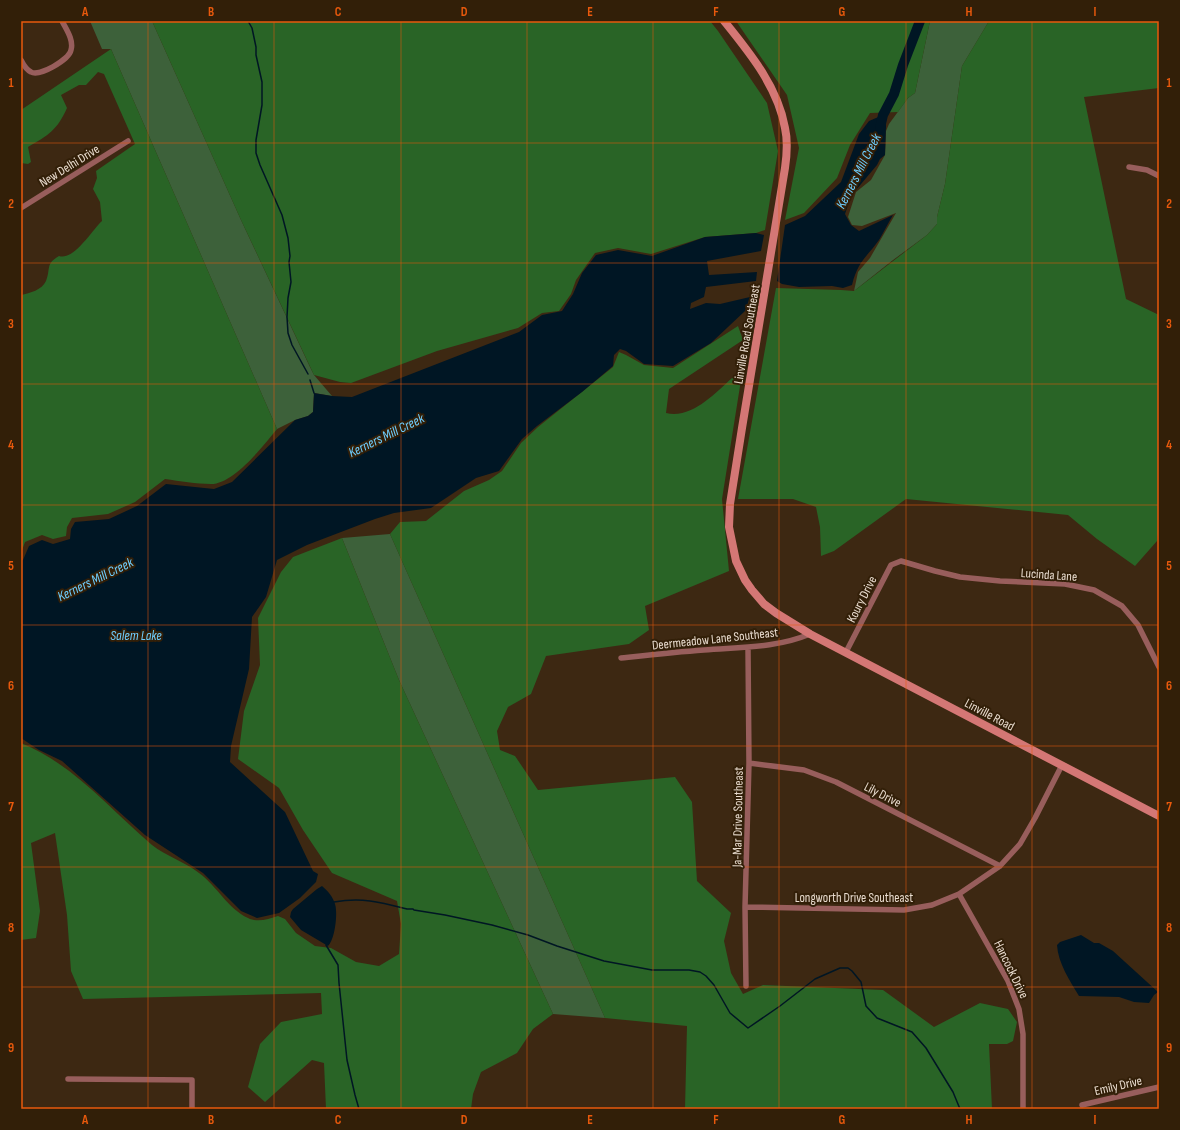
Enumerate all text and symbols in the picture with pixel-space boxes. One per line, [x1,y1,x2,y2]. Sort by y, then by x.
text: A [81,4,89,20]
text: B [208,4,214,20]
text: C [335,4,342,20]
text: D [461,4,468,20]
text: E [587,4,593,20]
text: F [713,4,719,20]
text: G [839,4,846,20]
text: H [966,4,973,20]
text: I [1094,4,1097,20]
text: 1 [8,75,14,91]
text: 1 [1166,75,1172,91]
water label: Kerners Mill Creek [832,130,885,212]
street label: New Delhi Drive [36,141,103,191]
text: 2 [8,196,14,212]
text: 2 [1166,196,1172,212]
street label: Linville Road Southeast [730,283,764,385]
text: 3 [8,316,14,332]
text: 3 [1166,316,1172,332]
water label: Kerners Mill Creek [346,409,428,461]
text: 4 [8,437,14,453]
text: 4 [1166,437,1172,453]
water label: Kerners Mill Creek [55,553,137,605]
text: 5 [8,558,14,574]
text: 5 [1166,558,1172,574]
street label: Lucinda Lane [1020,565,1078,585]
street label: Koury Drive [843,573,880,625]
street label: Deermeadow Lane Southeast [651,624,779,654]
water label: Salem Lake [110,627,162,644]
text: 6 [8,678,14,694]
text: 6 [1166,678,1172,694]
street label: Linville Road [962,695,1017,735]
street label: Ja-Mar Drive Southeast [729,767,747,868]
street label: Lily Drive [861,779,904,811]
text: 7 [8,799,14,815]
text: 7 [1166,799,1172,815]
street label: Longworth Drive Southeast [795,890,913,906]
text: 8 [8,920,14,936]
text: 8 [1166,920,1172,936]
street label: Hancock Drive [990,938,1032,1001]
text: 9 [8,1040,14,1056]
text: 9 [1166,1040,1172,1056]
street label: Emily Drive [1093,1073,1144,1099]
text: A [81,1112,89,1128]
text: B [208,1112,214,1128]
text: C [335,1112,342,1128]
text: D [461,1112,468,1128]
text: E [587,1112,593,1128]
text: F [713,1112,719,1128]
text: G [839,1112,846,1128]
text: H [966,1112,973,1128]
text: I [1094,1112,1097,1128]

